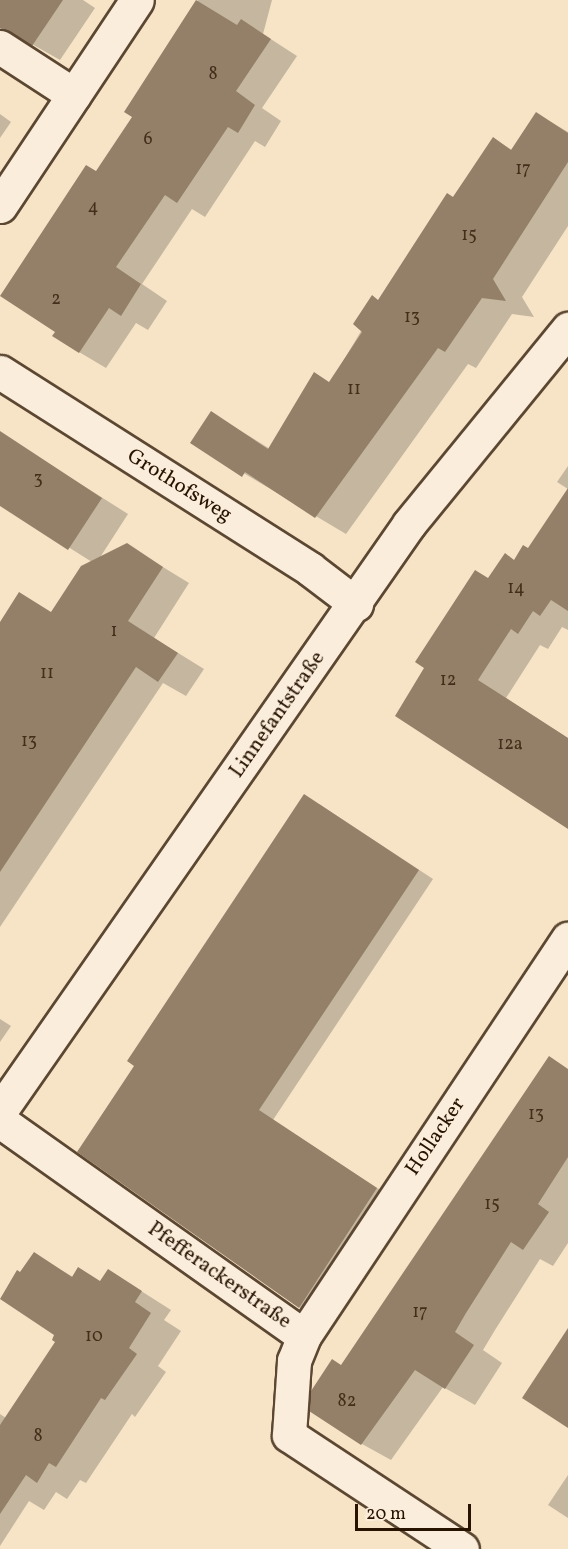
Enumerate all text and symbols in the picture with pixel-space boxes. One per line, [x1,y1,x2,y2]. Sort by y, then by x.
house number: 8 [208,64,218,86]
house number: 6 [143,129,153,151]
house number: 17 [515,159,531,181]
house number: 4 [88,197,98,219]
house number: 15 [461,225,477,247]
house number: 2 [51,289,61,311]
house number: 13 [404,307,420,329]
house number: 11 [347,379,361,401]
street label: Grothofsweg [122,444,236,528]
house number: 3 [33,469,43,491]
house number: 14 [507,578,525,600]
house number: 1 [111,621,117,643]
street label: Linnefantstraße [225,647,331,783]
house number: 11 [40,663,54,685]
house number: 12 [440,670,456,692]
house number: 13 [21,731,37,753]
house number: 12a [497,734,523,756]
street label: Hollacker [401,1093,471,1181]
house number: 13 [528,1104,544,1126]
house number: 15 [484,1194,500,1216]
street label: Pfefferackerstraße [142,1217,296,1335]
house number: 17 [412,1302,428,1324]
house number: 10 [85,1326,103,1348]
house number: 82 [338,1391,356,1413]
house number: 8 [33,1426,43,1448]
scale bar [358,1492,474,1530]
text: 20 m [366,1502,406,1527]

